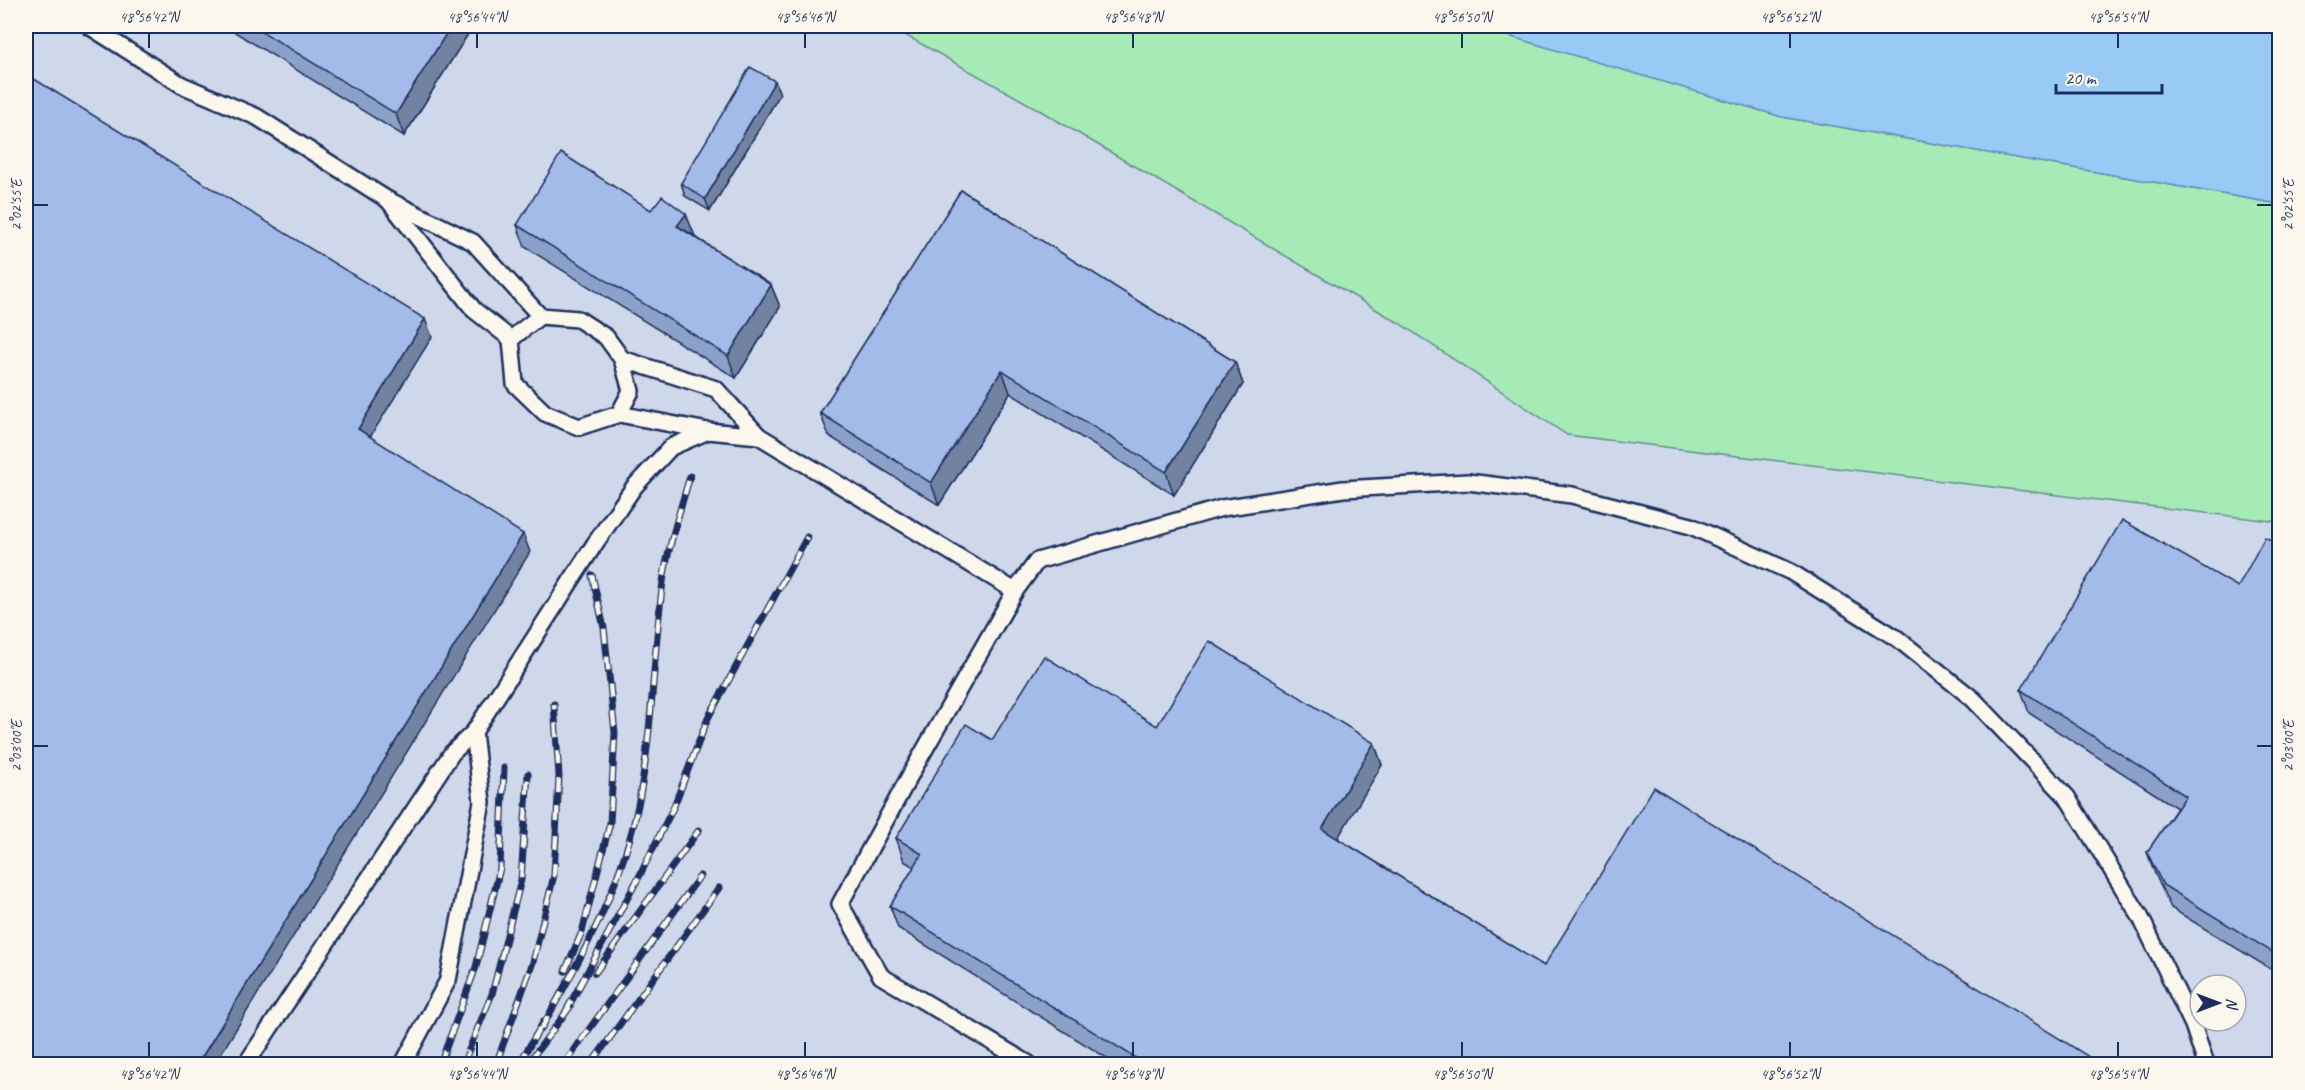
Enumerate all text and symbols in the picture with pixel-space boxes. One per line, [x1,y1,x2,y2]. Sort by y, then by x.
text: 48°56'42"N [119,8,182,27]
text: 48°56'44"N [447,8,510,27]
text: 48°56'46"N [775,8,838,27]
text: 48°56'48"N [1103,8,1166,27]
text: 48°56'50"N [1432,8,1495,27]
text: 48°56'52"N [1760,8,1823,27]
text: 48°56'54"N [2088,8,2151,27]
scale bar [2056,57,2162,95]
text: 20 m [2065,67,2098,89]
text: 2°02'55"E [7,177,26,231]
text: 2°02'55"E [2279,177,2298,231]
text: 2°03'00"E [7,718,26,772]
text: 2°03'00"E [2279,718,2298,772]
north arrow [2188,973,2248,1033]
text: N [2222,998,2242,1011]
text: 48°56'42"N [119,1065,182,1084]
text: 48°56'44"N [447,1065,510,1084]
text: 48°56'46"N [775,1065,838,1084]
text: 48°56'48"N [1103,1065,1166,1084]
text: 48°56'50"N [1432,1065,1495,1084]
text: 48°56'52"N [1760,1065,1823,1084]
text: 48°56'54"N [2088,1065,2151,1084]

